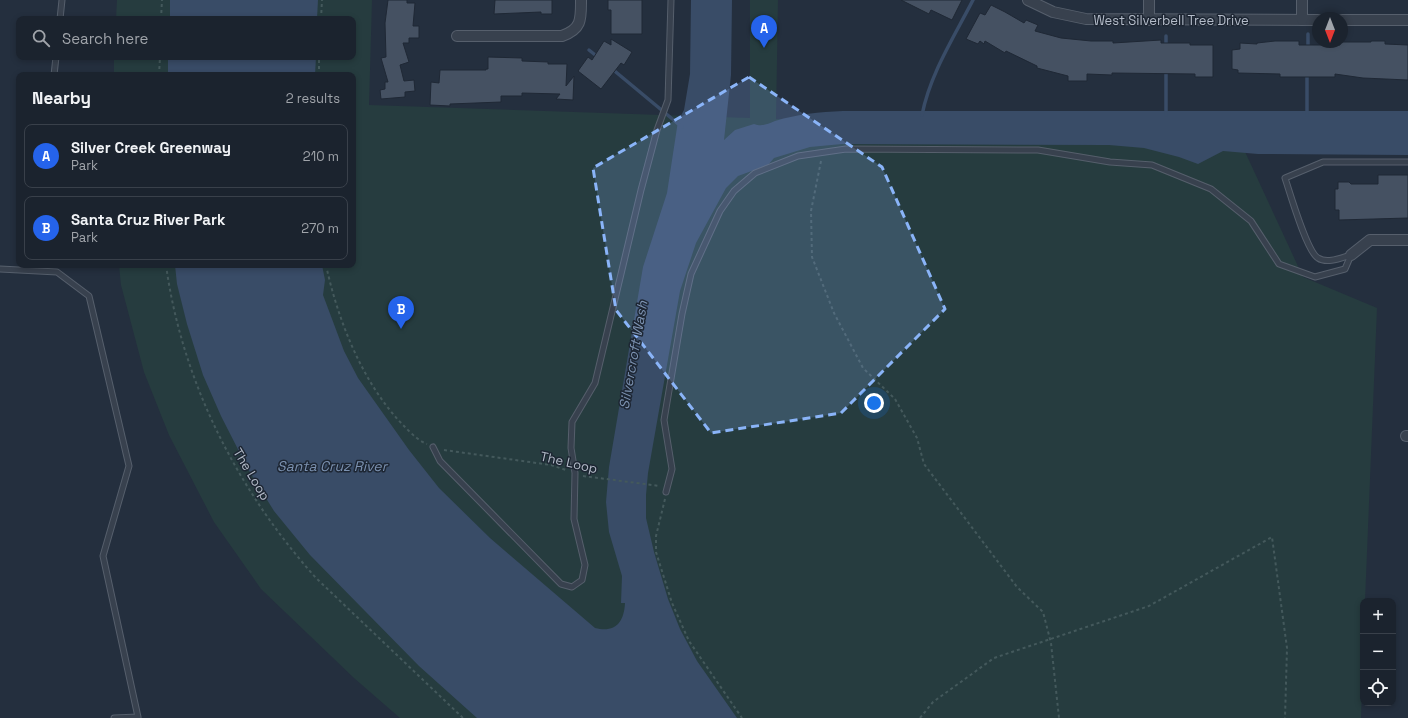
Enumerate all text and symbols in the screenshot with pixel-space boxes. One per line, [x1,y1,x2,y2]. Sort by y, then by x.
street label: West Silverbell Tree Drive [1093,12,1249,29]
north arrow [1312,12,1348,48]
pin: A [751,15,777,48]
search box [16,16,356,60]
icon: search [30,27,52,49]
text: Search here [62,29,148,48]
text: Nearby [32,87,91,109]
text: 2 results [286,90,340,107]
text: Silver Creek Greenway [71,138,231,157]
text: A [42,148,50,165]
text: 210 m [303,148,339,165]
text: Park [71,157,98,174]
text: Santa Cruz River Park [71,210,225,229]
text: B [42,220,50,237]
text: 270 m [301,220,339,237]
text: Park [71,229,98,246]
pin: B [388,296,414,329]
water label: Silvercroft Wash [615,299,651,411]
your location [864,393,884,413]
street label: The Loop [229,445,274,504]
street label: The Loop [539,448,599,477]
water label: Santa Cruz River [277,457,389,475]
map controls [1360,598,1396,706]
button: + [1360,598,1396,634]
button: − [1360,634,1396,670]
button: locate [1360,670,1396,706]

